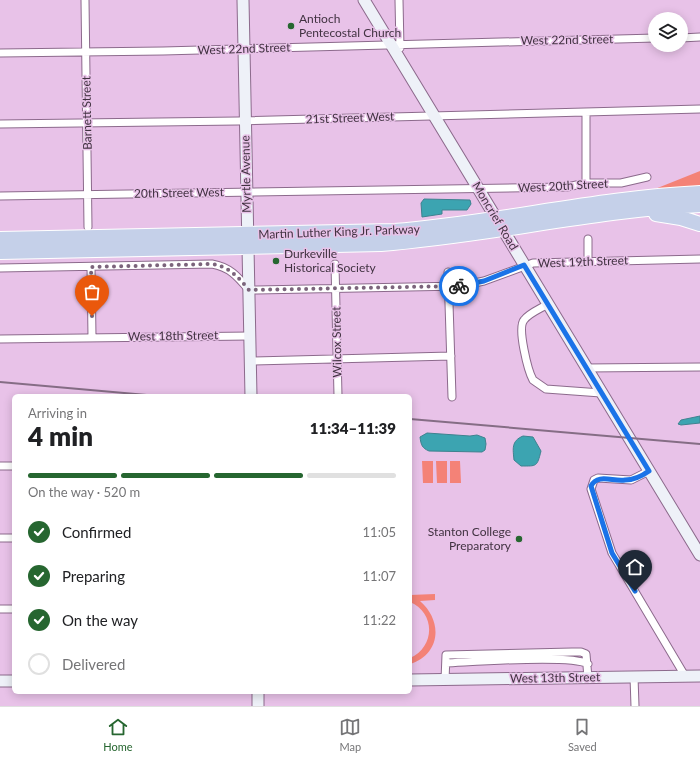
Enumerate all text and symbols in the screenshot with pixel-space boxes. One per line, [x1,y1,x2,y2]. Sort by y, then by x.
place label: Antioch Pentecostal Church [299,11,401,40]
map controls [648,12,688,52]
button: layers [648,12,688,52]
marker: Antioch Pentecostal Church [286,21,296,31]
street label: West 22nd Street [521,31,614,48]
street label: West 22nd Street [197,39,291,58]
street label: Barnett Street [78,75,95,150]
street label: 21st Street West [305,108,395,127]
street label: Myrtle Avenue [237,135,254,213]
street label: West 20th Street [518,176,609,195]
street label: Moncrief Road [469,179,522,253]
street label: 20th Street West [134,184,225,201]
street label: Martin Luther King Jr. Parkway [258,221,421,242]
place label: Durkeville Historical Society [284,246,377,275]
street label: West 19th Street [538,252,629,271]
marker: Durkeville Historical Society [271,256,281,266]
courier [439,266,479,306]
pin [75,275,109,316]
icon: bike [448,275,470,297]
icon: bag [81,281,103,303]
street label: Wilcox Street [328,306,345,378]
street label: West 18th Street [128,327,219,344]
text: Arriving in [28,405,87,421]
text: 11:34–11:39 [310,419,396,437]
text: 4 min [28,420,93,452]
text: On the way · 520 m [28,484,140,500]
icon: check [28,521,50,543]
text: Confirmed [62,523,131,541]
text: 11:05 [363,524,396,540]
place label: Stanton College Preparatory [428,524,512,553]
marker: Stanton College Preparatory [514,534,524,544]
pin [618,550,652,591]
icon: home [624,556,646,578]
icon: check [28,565,50,587]
text: Preparing [62,567,125,585]
text: 11:07 [363,568,396,584]
icon: check [28,609,50,631]
text: On the way [62,611,138,629]
text: 11:22 [363,612,396,628]
text: Delivered [62,655,125,673]
street label: West 13th Street [510,669,601,686]
tab: Home [103,716,133,753]
tab: Map [339,716,361,753]
tab: Saved [568,716,597,753]

